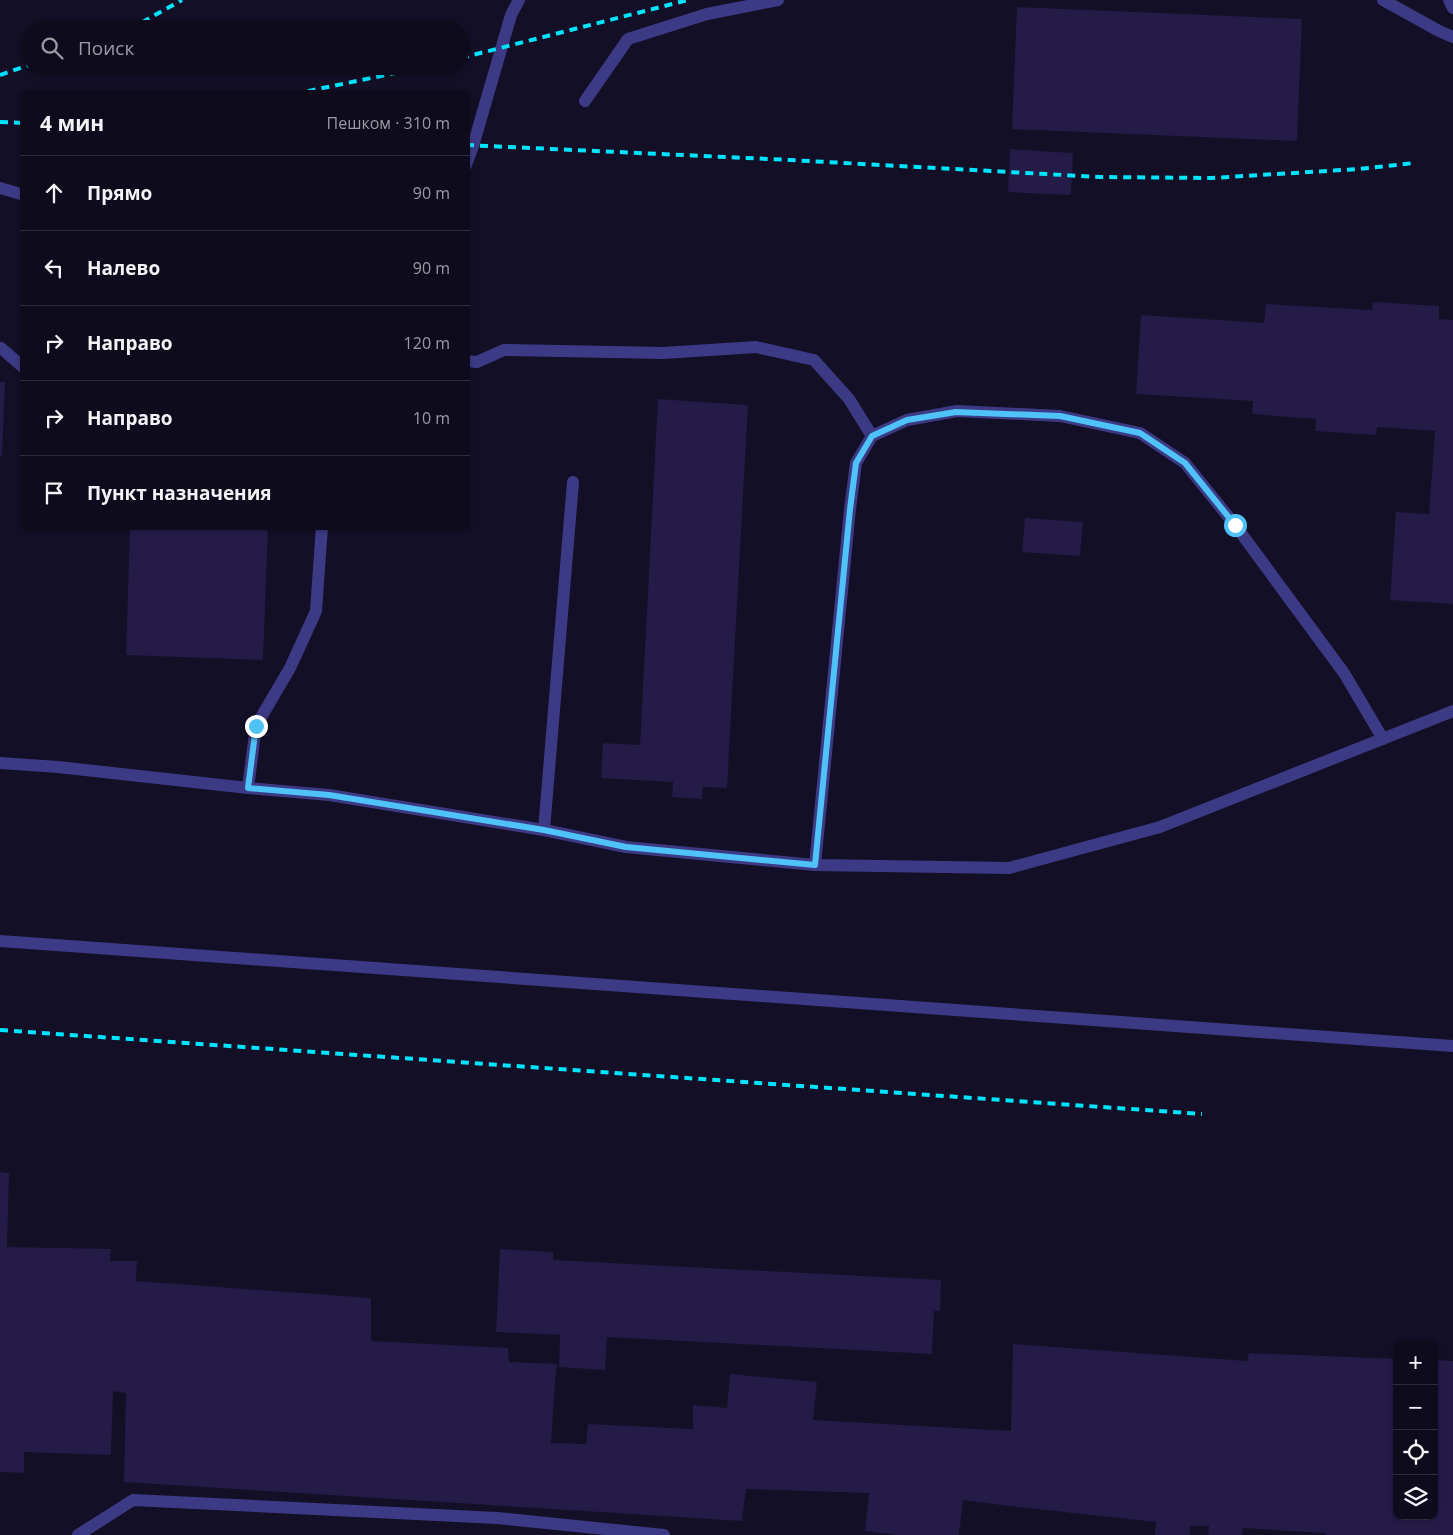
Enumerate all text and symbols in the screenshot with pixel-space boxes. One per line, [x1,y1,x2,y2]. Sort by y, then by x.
search box [20,20,470,75]
icon: search [38,34,66,62]
text: Поиск [78,35,134,61]
text: 4 мин [40,109,104,137]
text: Пешком · 310 m [327,112,450,134]
icon: ahead [40,179,68,207]
text: Прямо [87,180,152,206]
text: 90 m [413,182,450,204]
icon: left [40,254,68,282]
text: Налево [87,255,160,281]
text: 90 m [413,257,450,279]
icon: right [40,329,68,357]
text: Направо [87,330,173,356]
text: 120 m [404,332,450,354]
icon: right [40,404,68,432]
text: Направо [87,405,173,431]
text: 10 m [413,407,450,429]
icon: arrive [40,479,68,507]
text: Пункт назначения [87,480,272,506]
route start [1224,514,1247,537]
route end [245,715,268,738]
map controls [1393,1340,1438,1520]
button: + [1393,1340,1438,1385]
button: − [1393,1385,1438,1430]
button: locate [1393,1430,1438,1475]
button: layers [1393,1475,1438,1520]

